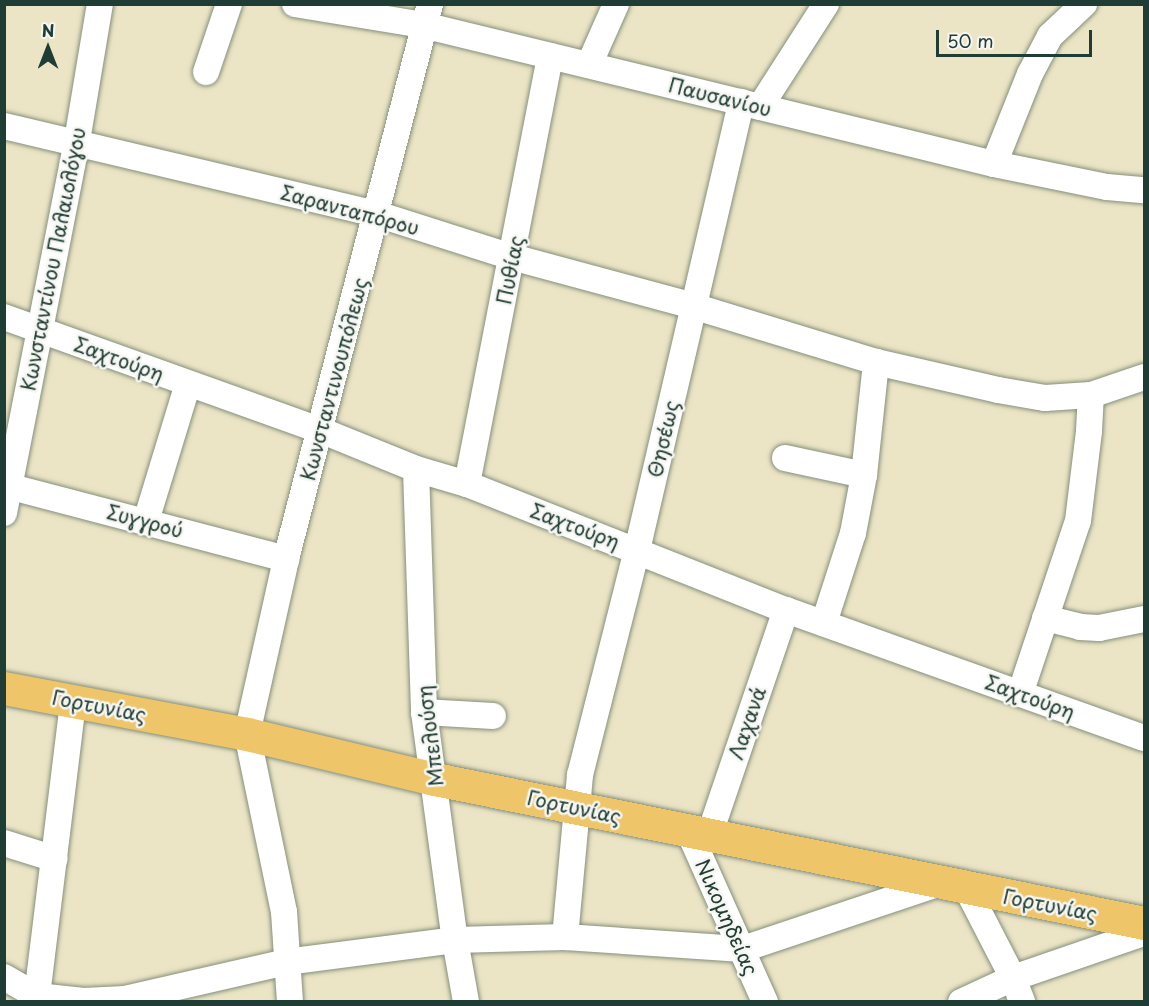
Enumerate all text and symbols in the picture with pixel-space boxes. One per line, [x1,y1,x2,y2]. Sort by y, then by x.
north arrow [18,18,78,78]
text: N [42,18,54,42]
scale bar [939,18,1095,56]
text: 50 m [947,27,994,54]
street label: Παυσανίου [666,73,774,121]
street label: Κωνσταντίνου Παλαιολόγου [16,125,90,393]
street label: Σαρανταπόρου [278,180,422,240]
street label: Πυθίας [492,234,528,306]
street label: Κωνσταντινουπόλεως [295,275,373,483]
street label: Σαχτούρη [71,332,167,386]
street label: Θησέως [643,398,683,480]
street label: Σαχτούρη [527,498,623,554]
street label: Συγγρού [104,499,186,543]
street label: Σαχτούρη [982,670,1078,724]
street label: Μπελούση [412,684,448,788]
street label: Λαχανά [723,684,771,762]
street label: Γορτυνίας [50,685,148,727]
street label: Γορτυνίας [525,785,623,829]
street label: Νικομηδείας [691,855,763,979]
street label: Γορτυνίας [1001,884,1099,926]

